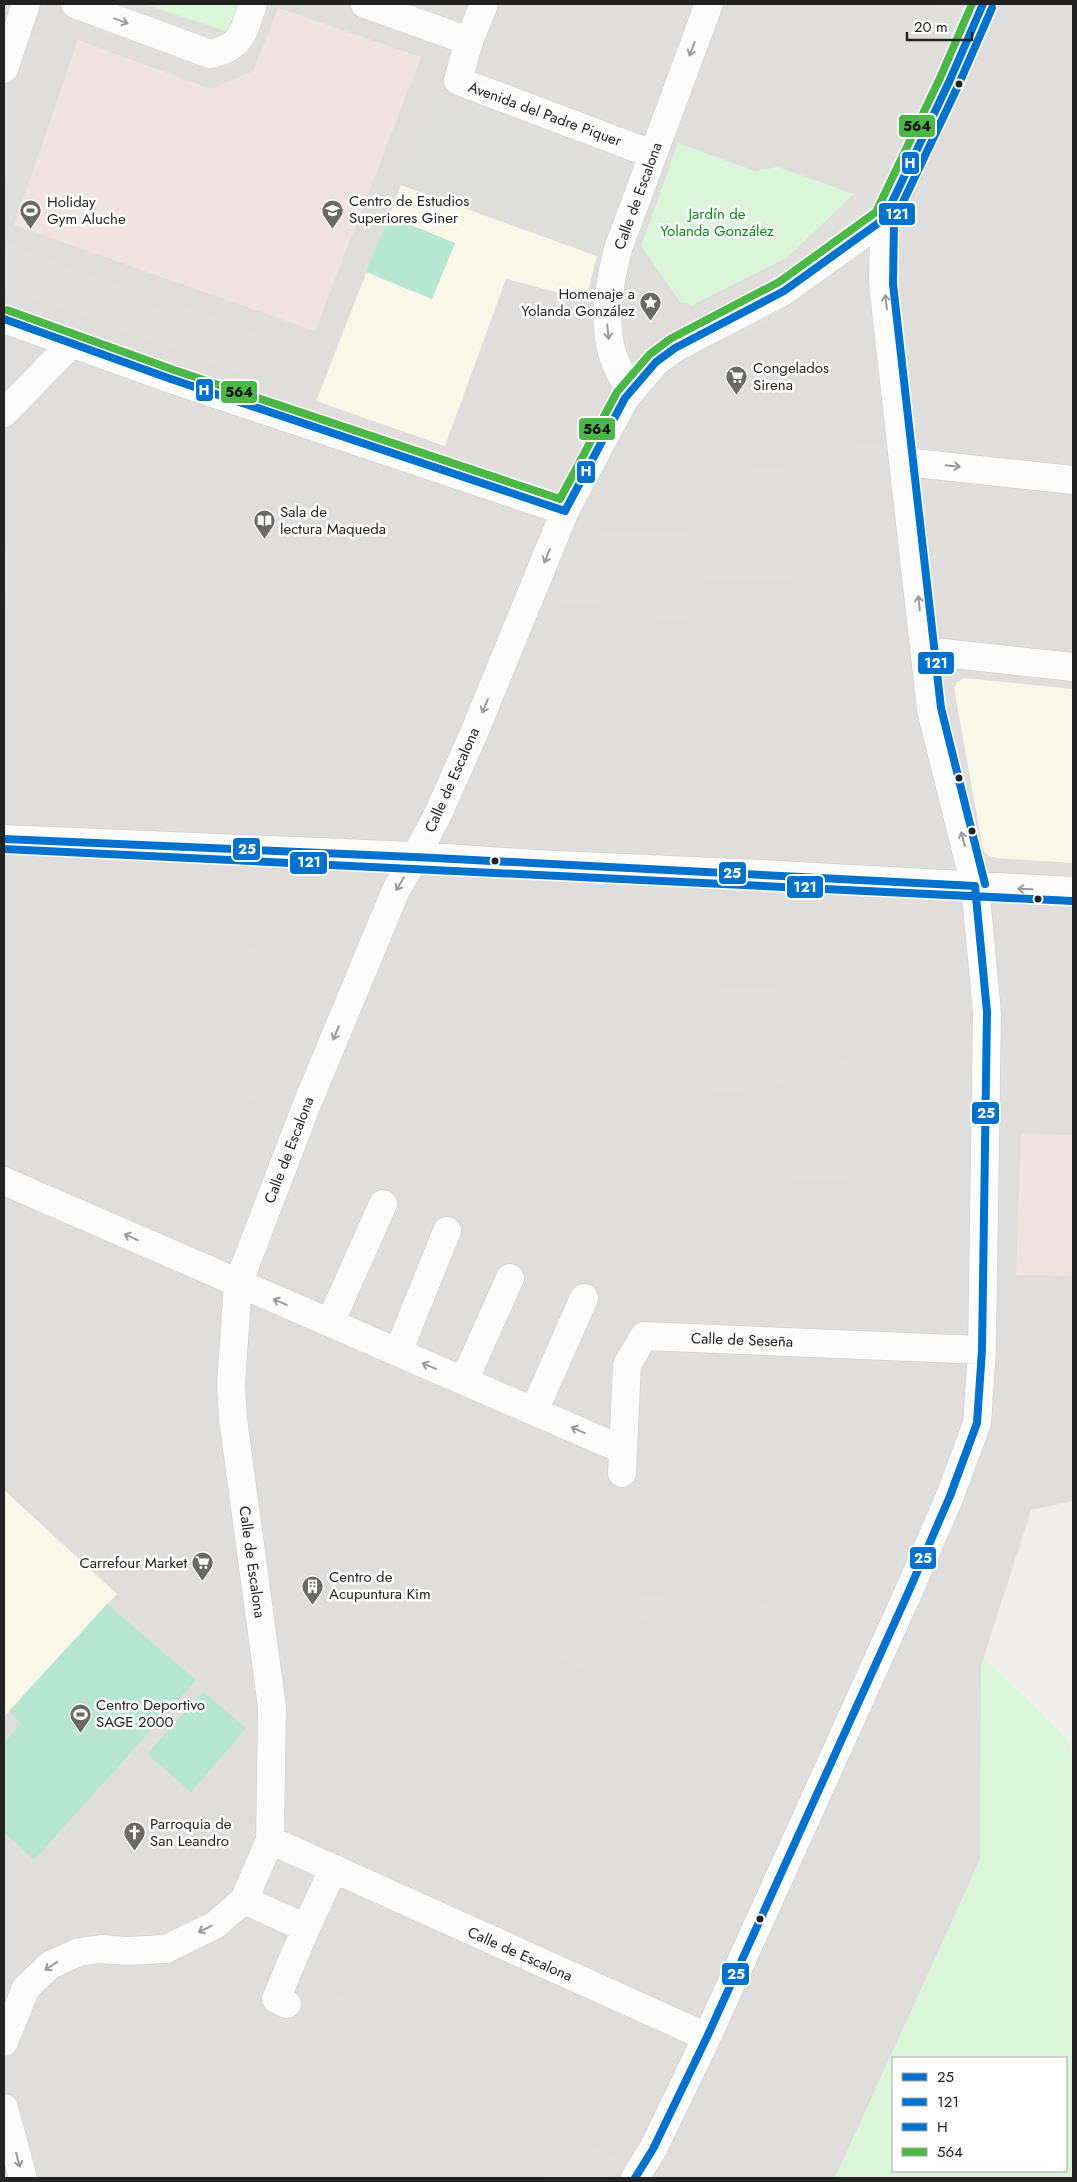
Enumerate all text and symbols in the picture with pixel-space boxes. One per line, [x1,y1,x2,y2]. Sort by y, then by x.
scale bar [907,10,972,42]
text: 20 m [914,16,948,38]
one-way arrow [113,17,128,26]
one-way arrow [687,41,696,56]
street label: Avenida del Padre Piquer [465,76,625,152]
unlabelled marker [954,79,964,89]
line badge: 564 [898,114,936,138]
text: 564 [903,116,931,136]
street label: Calle de Escalona [608,139,668,253]
line badge: H [901,151,920,175]
text: H [904,153,916,173]
place label: Centro de Estudios Superiores Giner [349,190,469,229]
place label: Holiday Gym Aluche [47,191,126,230]
school or university icon: Centro de Estudios Superiores Giner [321,198,345,229]
sports icon: Holiday Gym Aluche [19,199,43,230]
line badge: 121 [878,202,916,226]
park label: Jardín de Yolanda González [660,203,774,242]
text: 121 [885,204,909,224]
place label: Homenaje a Yolanda González [521,283,635,322]
place icon: Homenaje a Yolanda González [639,291,663,322]
one-way arrow [880,295,890,311]
one-way arrow [603,323,613,339]
place label: Congelados Sirena [753,357,829,396]
supermarket icon: Congelados Sirena [725,365,749,396]
line badge: H [195,378,214,402]
text: H [198,380,210,400]
line badge: 564 [220,380,258,404]
text: 564 [225,382,253,402]
line badge: 564 [578,417,616,441]
text: 564 [583,419,611,439]
line badge: H [576,460,596,484]
text: H [580,461,592,481]
one-way arrow [945,462,961,471]
place label: Sala de lectura Maqueda [280,501,386,540]
library icon: Sala de lectura Maqueda [252,509,276,540]
one-way arrow [542,548,551,563]
one-way arrow [914,595,924,611]
line badge: 121 [917,651,955,675]
text: 121 [924,653,948,673]
one-way arrow [480,698,489,713]
street label: Calle de Escalona [419,724,485,836]
unlabelled marker [954,773,964,783]
unlabelled marker [967,826,977,836]
one-way arrow [958,831,967,847]
line badge: 25 [232,837,261,861]
text: 25 [238,839,256,859]
line badge: 121 [289,851,328,875]
text: 121 [297,852,321,872]
unlabelled marker [490,856,500,866]
line badge: 25 [718,861,747,885]
text: 25 [723,863,741,883]
line badge: 121 [786,875,824,899]
one-way arrow [394,876,404,890]
text: 121 [793,877,817,897]
one-way arrow [1017,884,1033,893]
unlabelled marker [1033,894,1043,904]
one-way arrow [331,1025,340,1040]
street label: Calle de Escalona [259,1093,319,1207]
line badge: 25 [971,1101,1000,1125]
text: 25 [977,1103,995,1123]
one-way arrow [124,1231,139,1241]
one-way arrow [273,1296,288,1306]
street label: Calle de Seseña [691,1327,793,1353]
one-way arrow [422,1360,437,1370]
one-way arrow [571,1425,586,1435]
street label: Calle de Escalona [233,1505,271,1619]
line badge: 25 [909,1546,937,1570]
text: 25 [914,1548,932,1568]
supermarket icon: Carrefour Market [191,1551,215,1582]
place label: Carrefour Market [80,1552,187,1574]
place label: Centro de Acupuntura Kim [329,1566,431,1605]
building icon: Centro de Acupuntura Kim [301,1574,325,1605]
place label: Centro Deportivo SAGE 2000 [96,1694,205,1733]
sports icon: Centro Deportivo SAGE 2000 [68,1702,92,1733]
place label: Parroquia de San Leandro [150,1813,232,1852]
church icon: Parroquia de San Leandro [122,1821,146,1852]
unlabelled marker [755,1914,765,1924]
street label: Calle de Escalona [464,1921,576,1987]
one-way arrow [198,1925,213,1935]
one-way arrow [44,1960,58,1971]
line badge: 25 [721,1962,750,1986]
text: 25 [727,1964,745,1984]
legend [892,2057,1067,2172]
text: 25 [937,2066,954,2088]
text: 121 [937,2091,959,2113]
text: H [937,2116,948,2138]
text: 564 [937,2141,963,2163]
one-way arrow [13,2152,23,2168]

